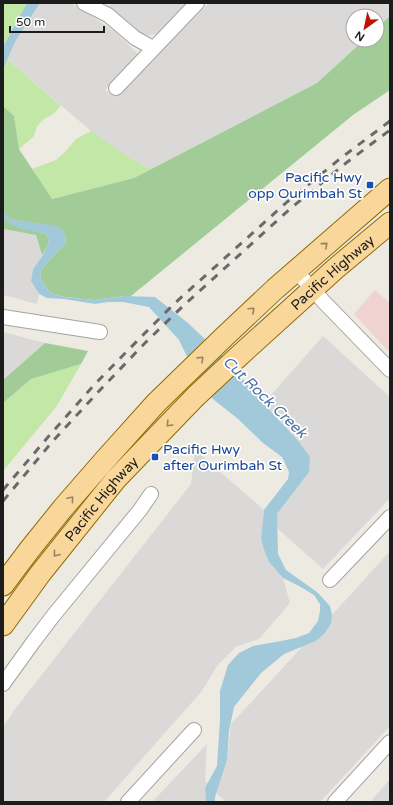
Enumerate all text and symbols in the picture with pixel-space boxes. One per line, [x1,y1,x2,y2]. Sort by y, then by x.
scale bar [10,8,104,34]
north arrow [345,8,385,48]
text: 50 m [16,15,45,29]
text: N [353,28,367,44]
place label: Pacific Hwy opp Ourimbah St [248,169,363,202]
marker: Pacific Hwy opp Ourimbah St [365,180,375,190]
street label: Pacific Highway [287,231,378,314]
one-way arrow [321,242,328,249]
one-way arrow [247,307,255,315]
water label: Cut Rock Creek [219,352,312,443]
one-way arrow [196,356,204,364]
one-way arrow [166,419,174,427]
place label: Pacific Hwy after Ourimbah St [163,441,283,474]
marker: Pacific Hwy after Ourimbah St [150,452,160,462]
street label: Pacific Highway [61,453,142,545]
one-way arrow [66,497,73,504]
one-way arrow [54,550,61,557]

